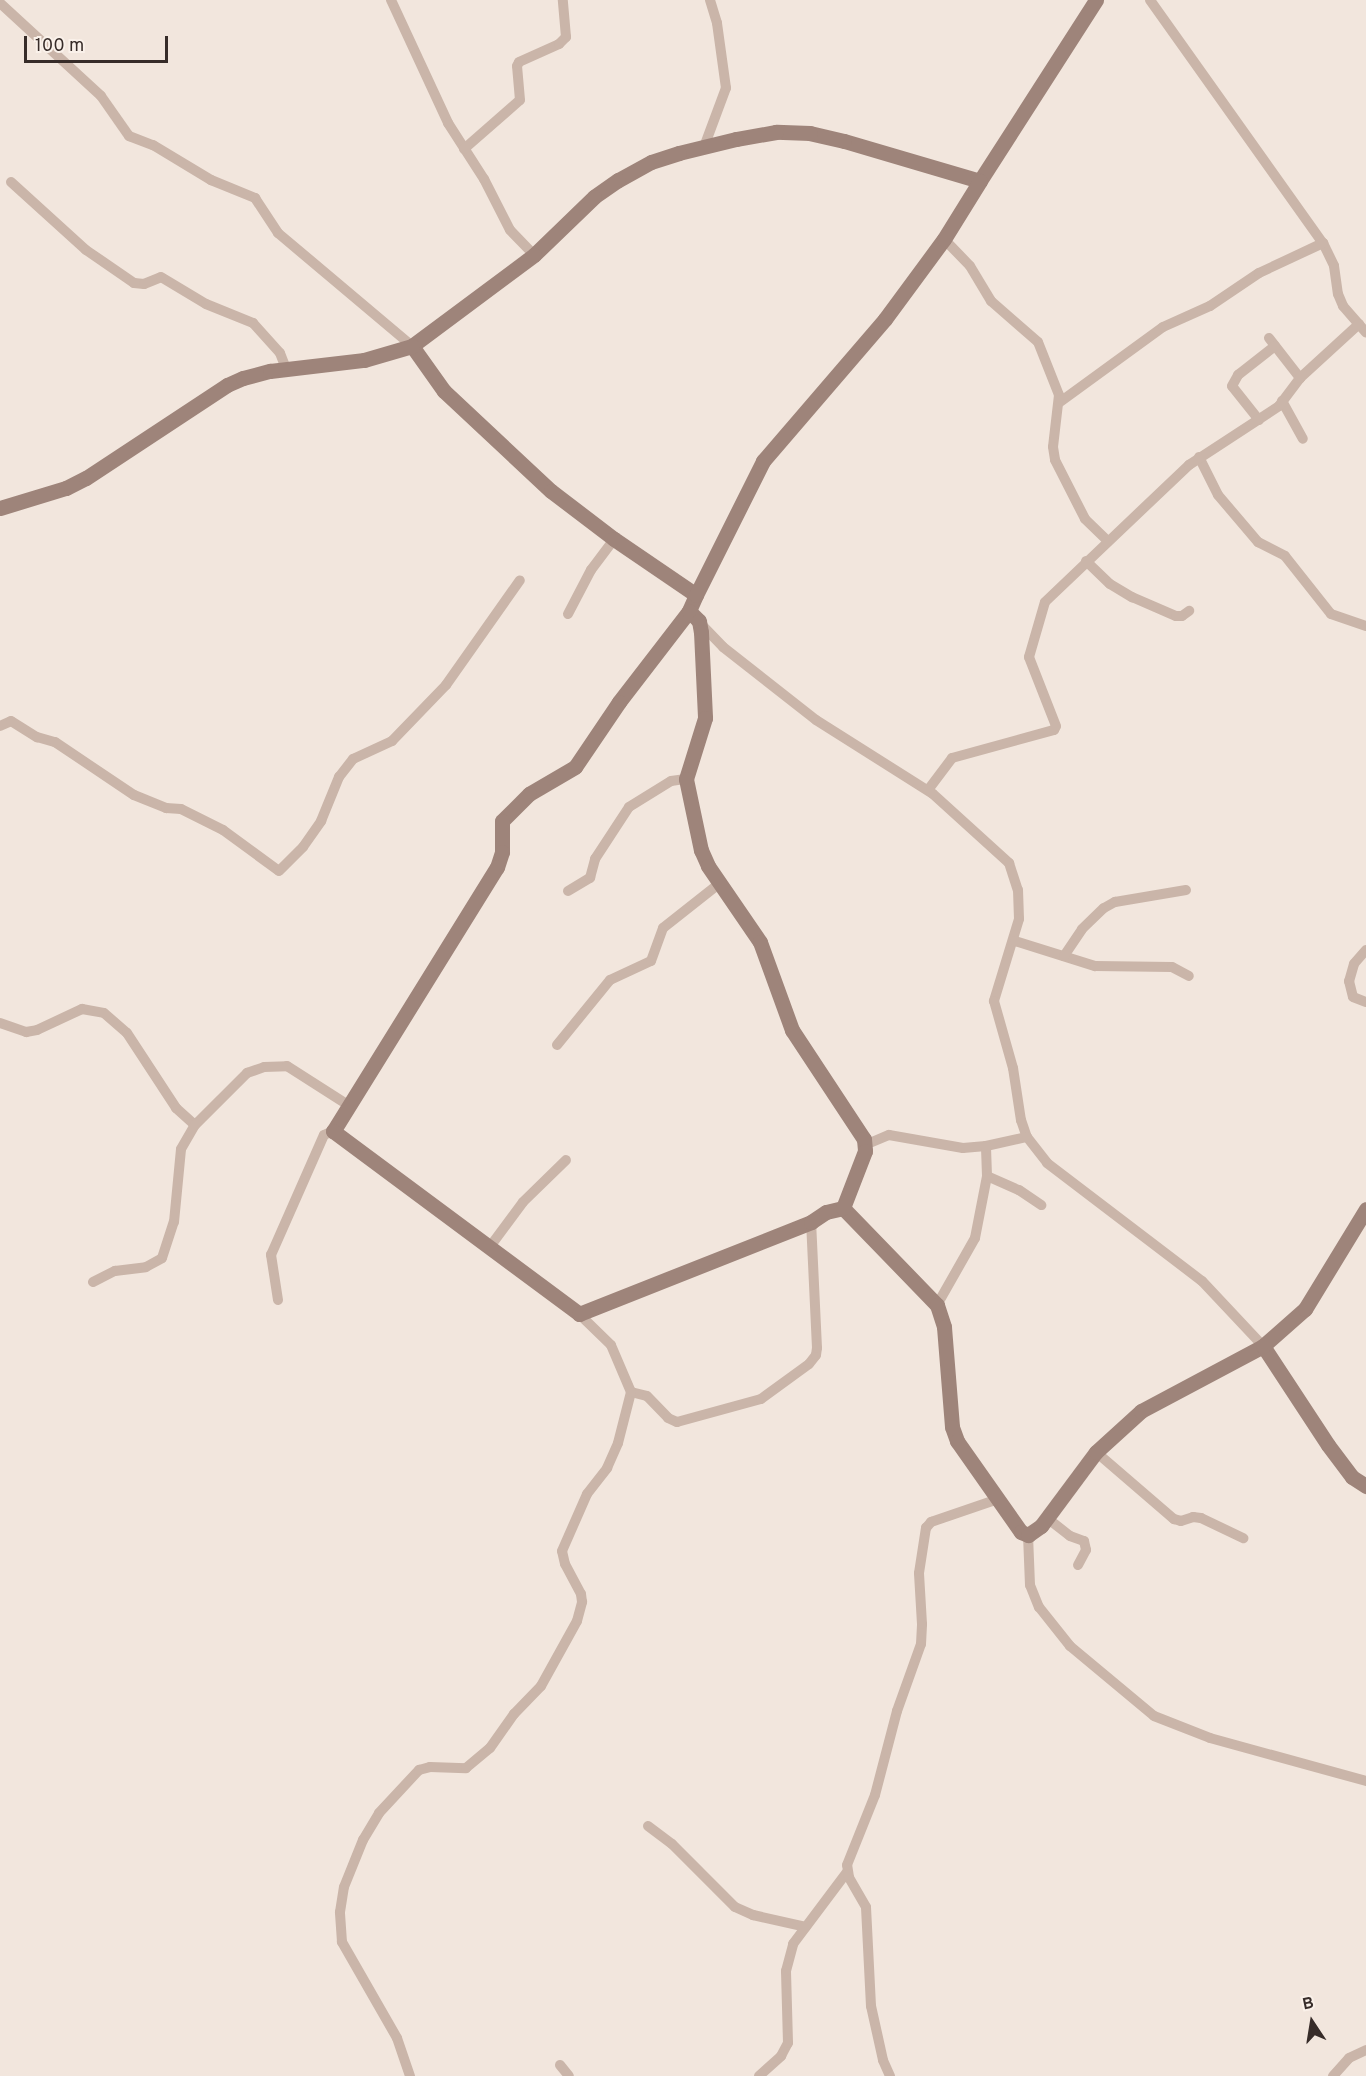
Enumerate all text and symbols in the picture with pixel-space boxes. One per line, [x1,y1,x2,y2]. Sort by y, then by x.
scale bar [27,24,171,62]
text: 100 m [35,35,84,58]
north arrow [1282,1992,1342,2052]
text: B [1301,1993,1316,2015]

